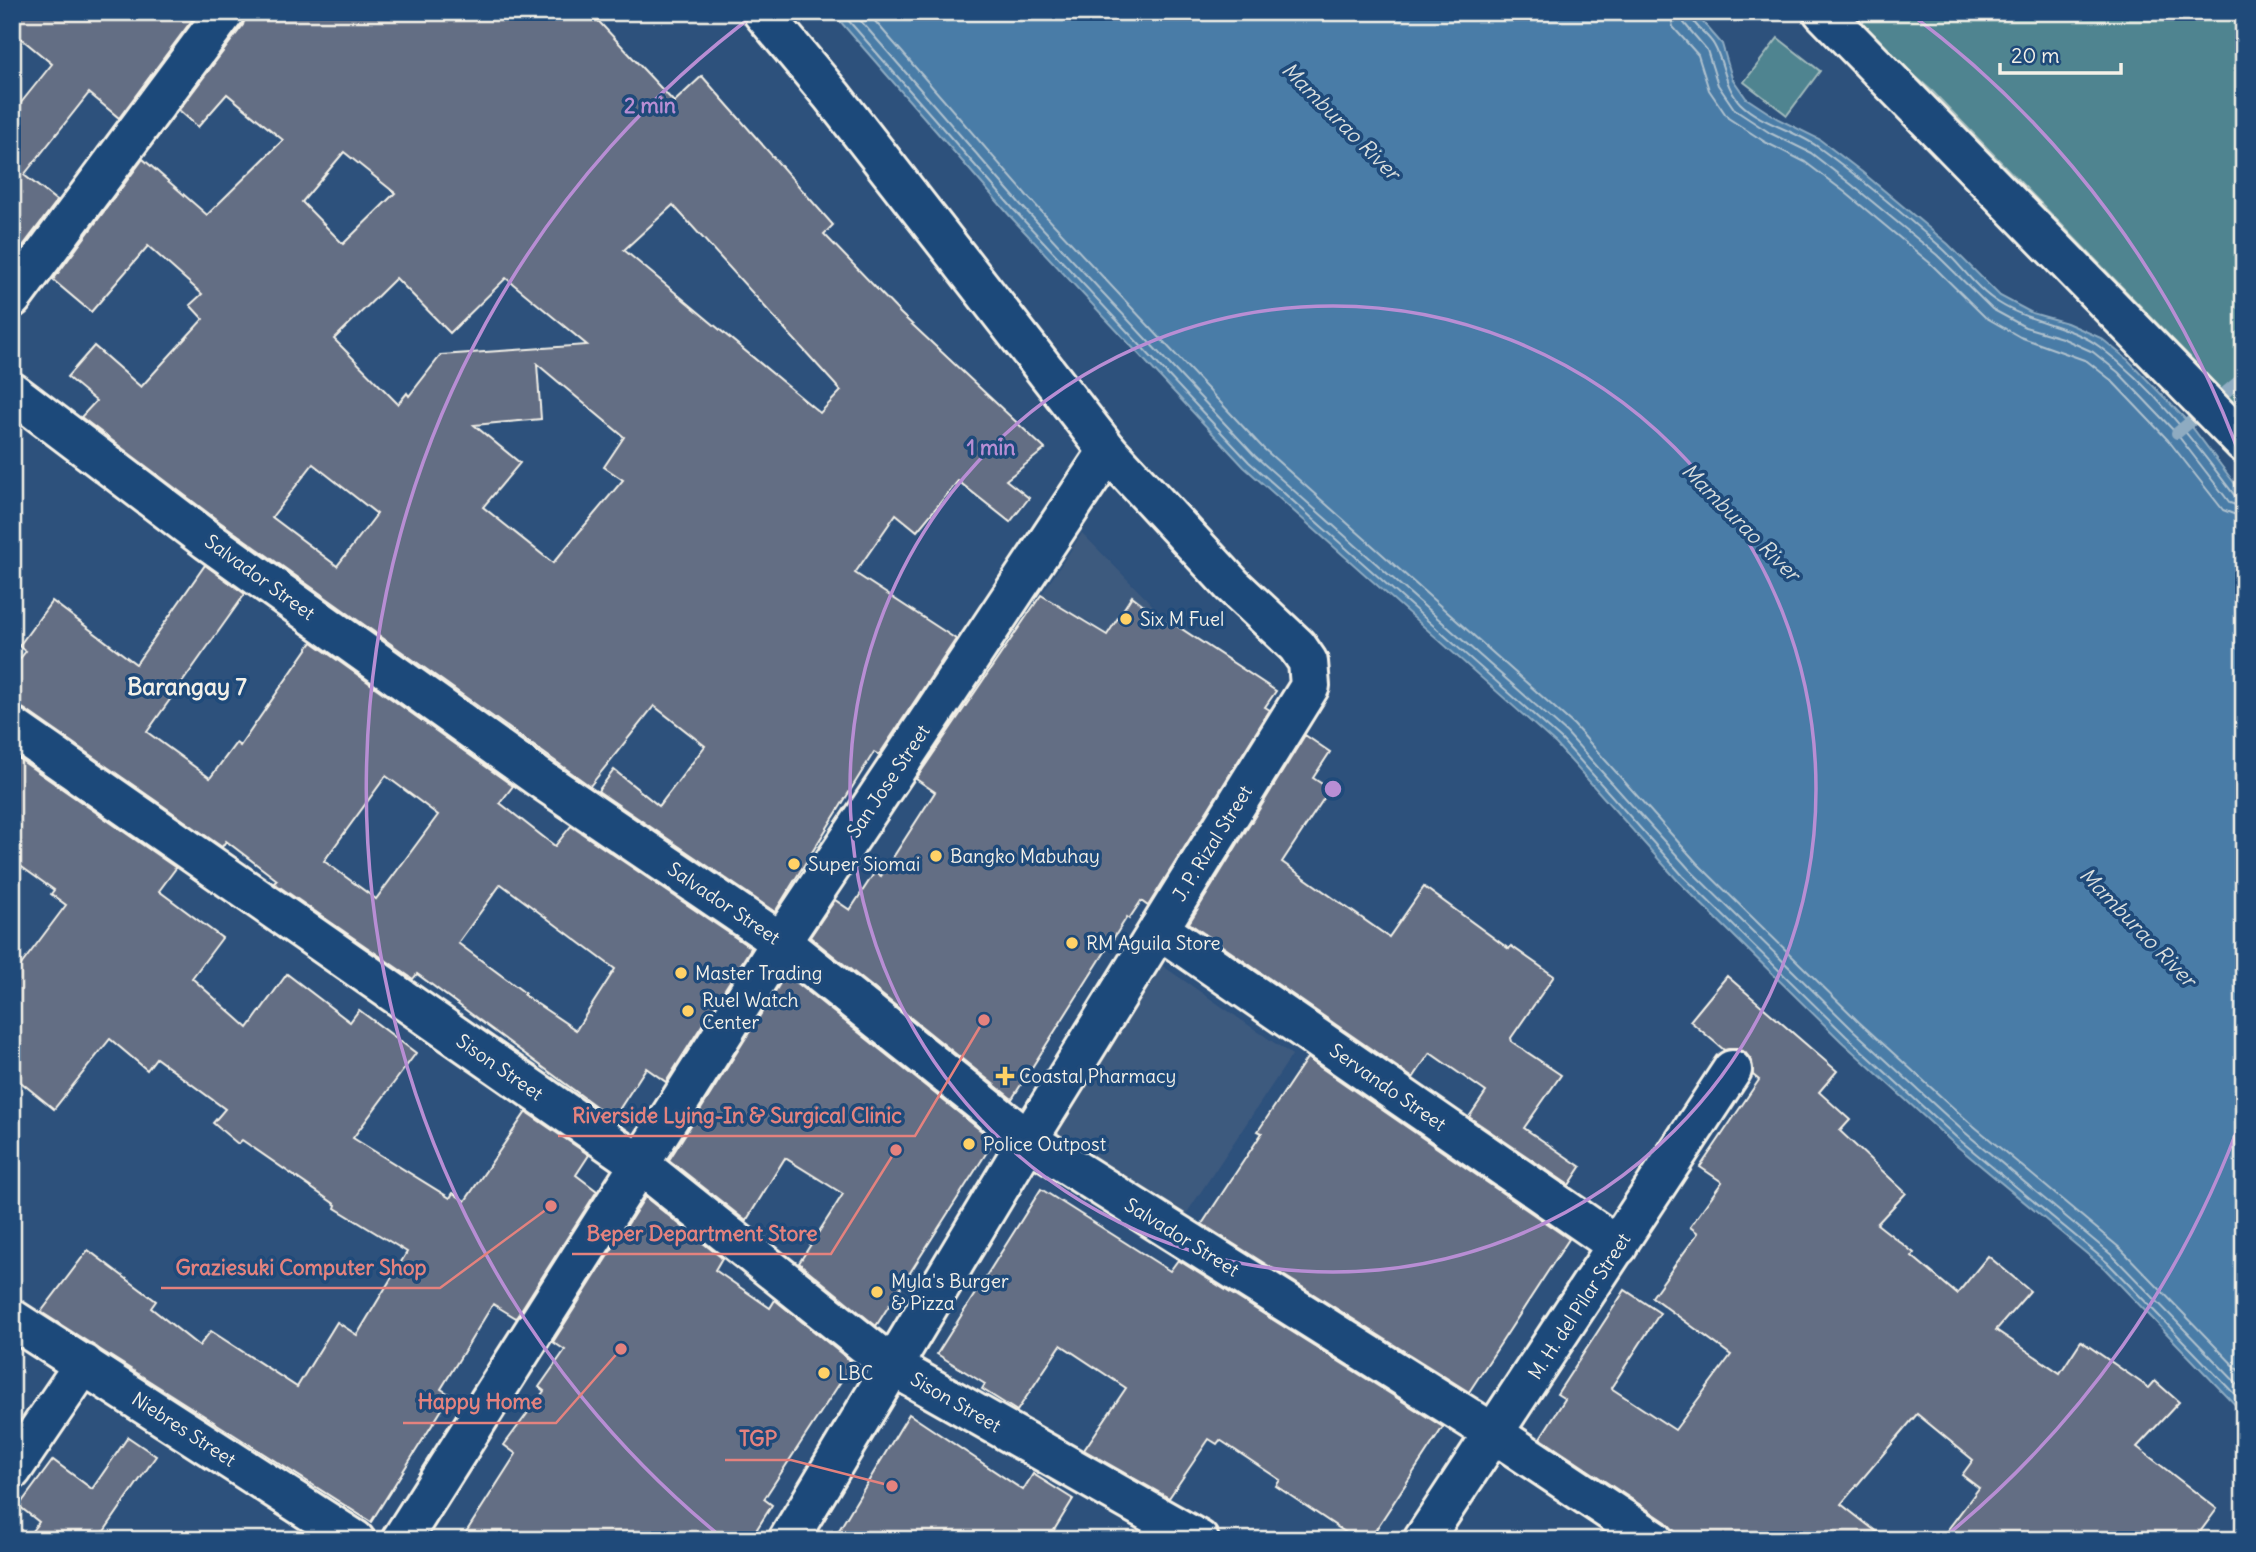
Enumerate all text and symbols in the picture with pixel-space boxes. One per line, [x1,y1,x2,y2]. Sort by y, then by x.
scale bar [2000,32,2121,76]
text: 20 m [2011,42,2060,69]
water label: Mamburao River [1276,56,1408,188]
text: 2 min [624,92,676,119]
text: 1 min [967,434,1015,461]
water label: Mamburao River [1676,457,1808,589]
street label: Salvador Street [200,529,320,625]
place label: Six M Fuel [1140,607,1224,631]
marker: Six M Fuel [1118,611,1134,627]
district label: Barangay 7 [127,672,247,701]
street label: San Jose Street [841,720,935,842]
centre of rings [1321,777,1345,801]
street label: J. P. Rizal Street [1167,781,1257,905]
place label: Bangko Mabuhay [950,844,1100,868]
marker: Bangko Mabuhay [928,848,944,864]
place label: Super Siomai [808,852,920,876]
marker: Super Siomai [786,856,802,872]
street label: Salvador Street [663,857,785,949]
water label: Mamburao River [2074,861,2204,994]
place label: RM Aguila Store [1086,931,1221,955]
marker: RM Aguila Store [1064,935,1080,951]
place label: Master Trading [695,961,822,985]
marker: Master Trading [673,965,689,981]
place label: Ruel Watch Center [702,988,799,1034]
marker: Ruel Watch Center [680,1003,696,1019]
street label: Sison Street [452,1028,548,1106]
street label: Servando Street [1325,1038,1451,1136]
place label: Coastal Pharmacy [1019,1064,1176,1088]
marker: Coastal Pharmacy [997,1068,1013,1084]
callout: Riverside Lying-In & Surgical Clinic [558,1094,915,1136]
text: Riverside Lying-In & Surgical Clinic [572,1102,902,1129]
place label: Police Outpost [983,1132,1106,1156]
marker: Police Outpost [961,1136,977,1152]
street label: Salvador Street [1120,1192,1244,1282]
callout: Beper Department Store [572,1212,831,1254]
text: Beper Department Store [587,1220,817,1247]
street label: M. H. del Pilar Street [1523,1228,1635,1384]
callout: Graziesuki Computer Shop [161,1246,440,1288]
text: Graziesuki Computer Shop [175,1254,427,1281]
place label: Myla's Burger & Pizza [891,1269,1009,1315]
marker: Myla's Burger & Pizza [869,1284,885,1300]
place label: LBC [838,1361,873,1385]
marker: LBC [816,1365,832,1381]
street label: Sison Street [907,1367,1005,1437]
callout: Happy Home [403,1381,556,1423]
street label: Niebres Street [127,1386,241,1472]
text: Happy Home [418,1388,542,1415]
callout: TGP [725,1418,791,1460]
text: TGP [739,1425,777,1452]

